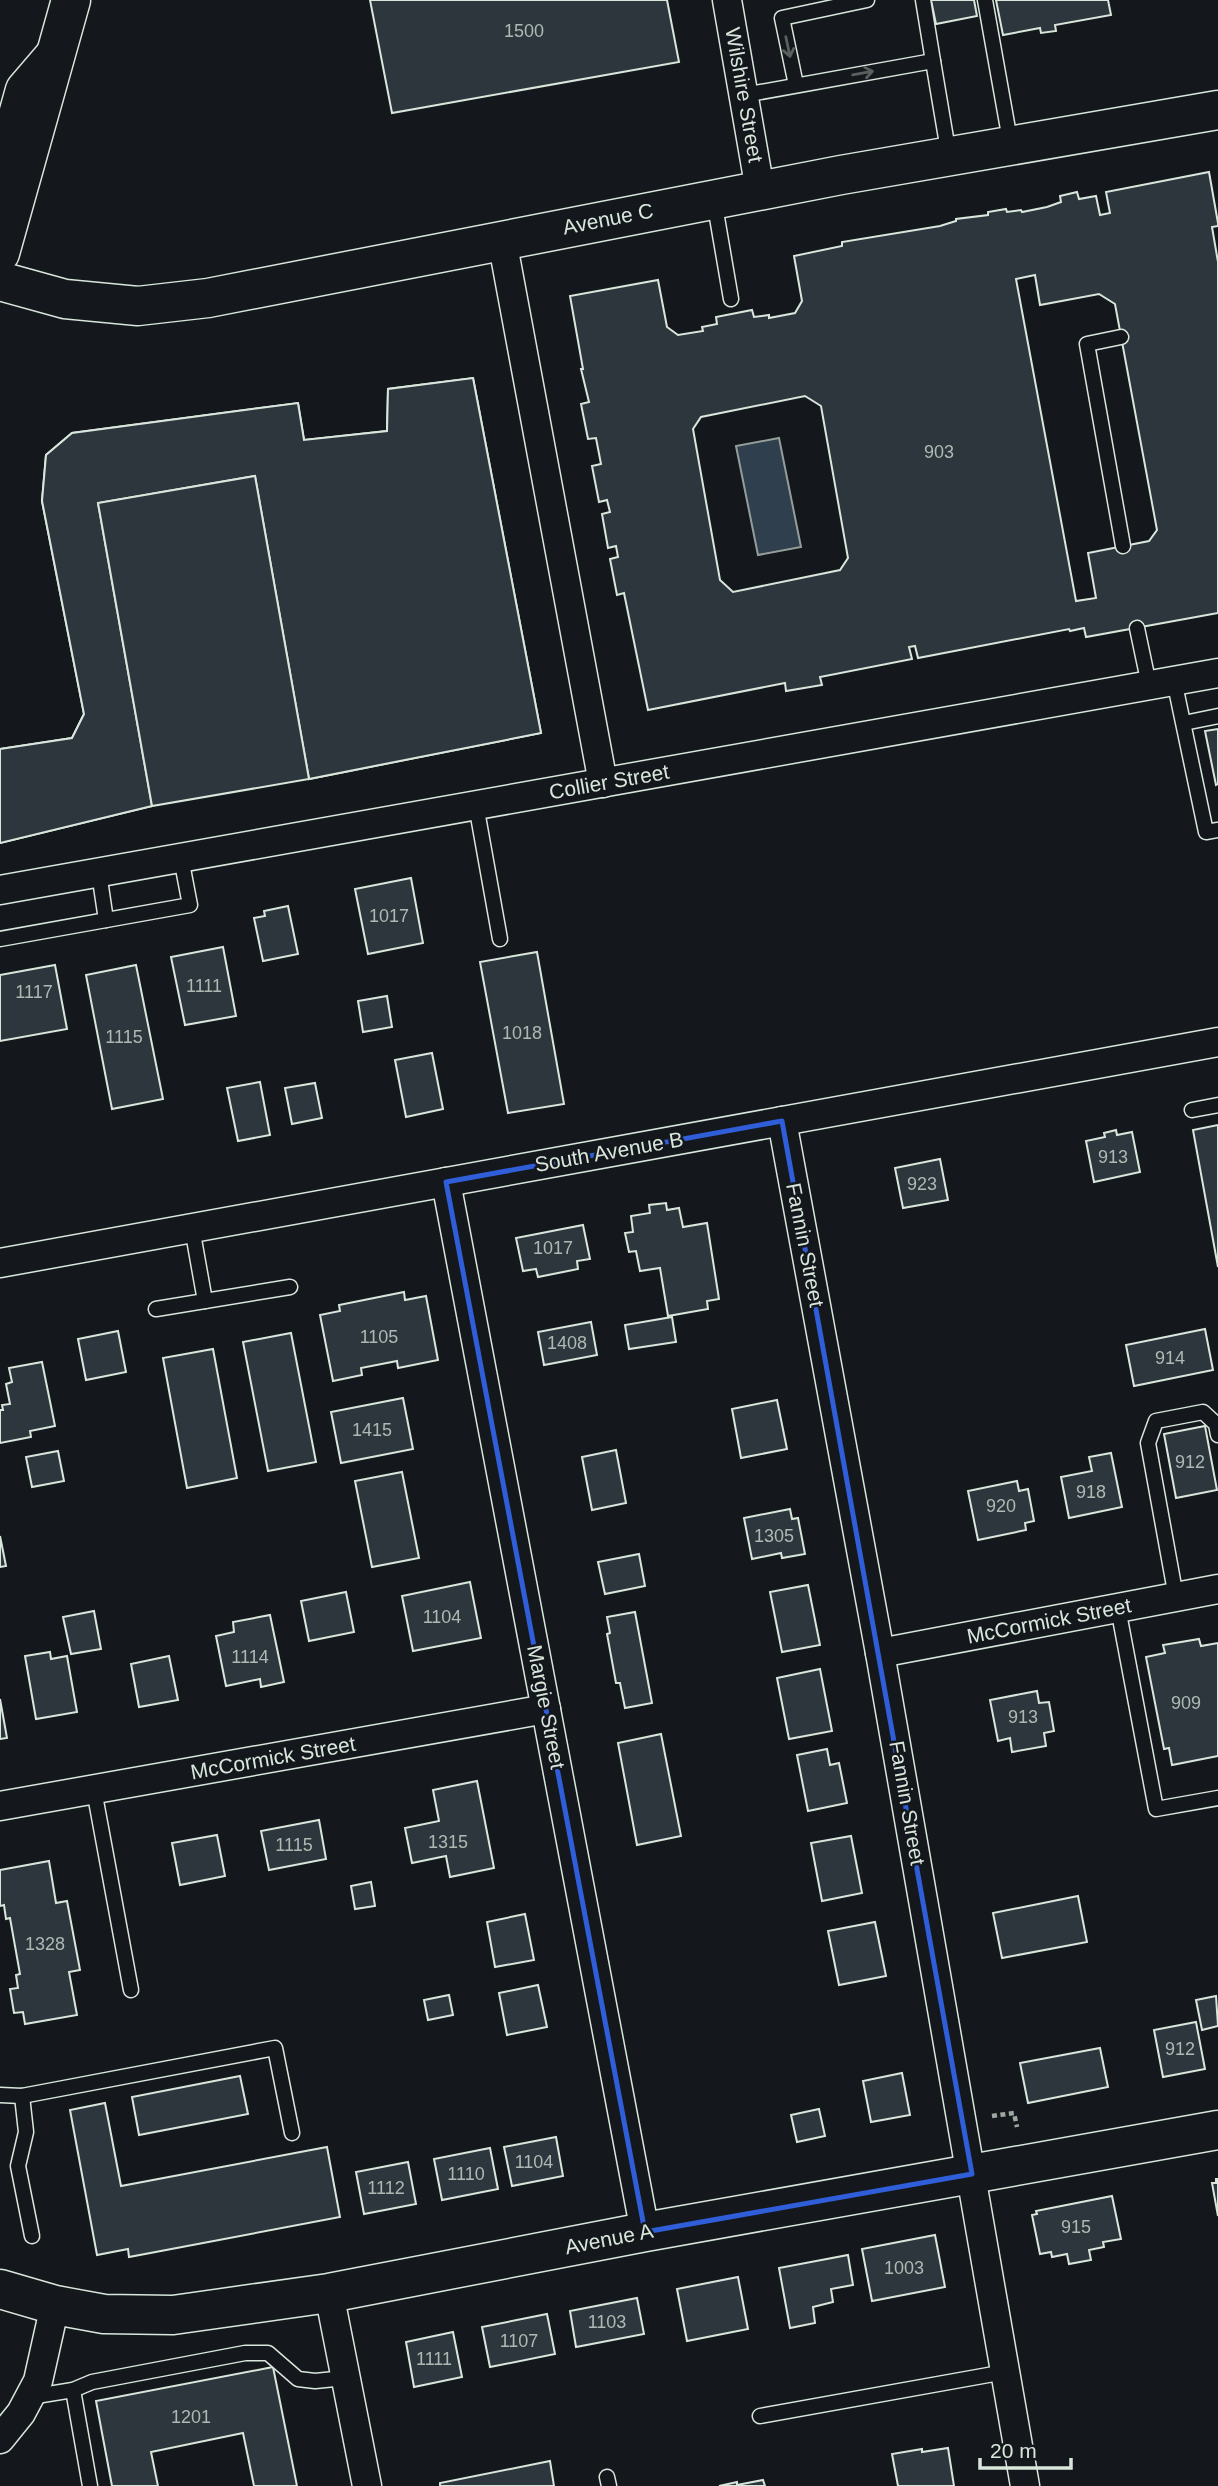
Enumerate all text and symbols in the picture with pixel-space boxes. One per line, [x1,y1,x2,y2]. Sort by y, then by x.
house number: 1500 [504,21,544,41]
street label: Wilshire Street [721,26,768,164]
one-way arrow [782,35,795,58]
one-way arrow [851,66,874,79]
street label: Avenue C [561,198,655,239]
house number: 903 [924,442,954,462]
street label: Collier Street [547,760,671,803]
house number: 1017 [369,906,409,926]
house number: 1111 [186,976,222,996]
house number: 1117 [15,982,53,1002]
house number: 1018 [502,1023,542,1043]
house number: 1115 [105,1027,143,1047]
street label: South Avenue B [533,1127,685,1176]
house number: 913 [1098,1147,1128,1167]
house number: 923 [907,1174,937,1194]
street label: Fannin Street [782,1181,829,1309]
house number: 1017 [533,1238,573,1258]
house number: 1105 [360,1327,398,1347]
house number: 1408 [547,1333,587,1353]
house number: 914 [1155,1348,1185,1368]
house number: 1415 [352,1420,392,1440]
house number: 912 [1175,1452,1205,1472]
house number: 918 [1076,1482,1106,1502]
house number: 920 [986,1496,1016,1516]
house number: 1305 [754,1526,794,1546]
street label: McCormick Street [965,1593,1133,1648]
house number: 1104 [423,1607,461,1627]
street label: Margie Street [523,1643,570,1771]
house number: 1114 [231,1647,269,1667]
house number: 909 [1171,1693,1201,1713]
house number: 913 [1008,1707,1038,1727]
street label: McCormick Street [189,1732,357,1783]
street label: Fannin Street [885,1739,930,1867]
house number: 1315 [428,1832,468,1852]
house number: 1115 [275,1835,313,1855]
house number: 1328 [25,1934,65,1954]
house number: 912 [1165,2039,1195,2059]
house number: 1104 [515,2152,553,2172]
house number: 1110 [447,2164,485,2184]
house number: 1112 [367,2178,405,2198]
house number: 915 [1061,2217,1091,2237]
street label: Avenue A [563,2219,655,2258]
house number: 1003 [884,2258,924,2278]
house number: 1103 [588,2312,626,2332]
house number: 1107 [500,2331,538,2351]
house number: 1111 [416,2349,452,2369]
house number: 1201 [171,2407,211,2427]
scale bar [980,2426,1071,2470]
text: 20 m [990,2439,1037,2462]

